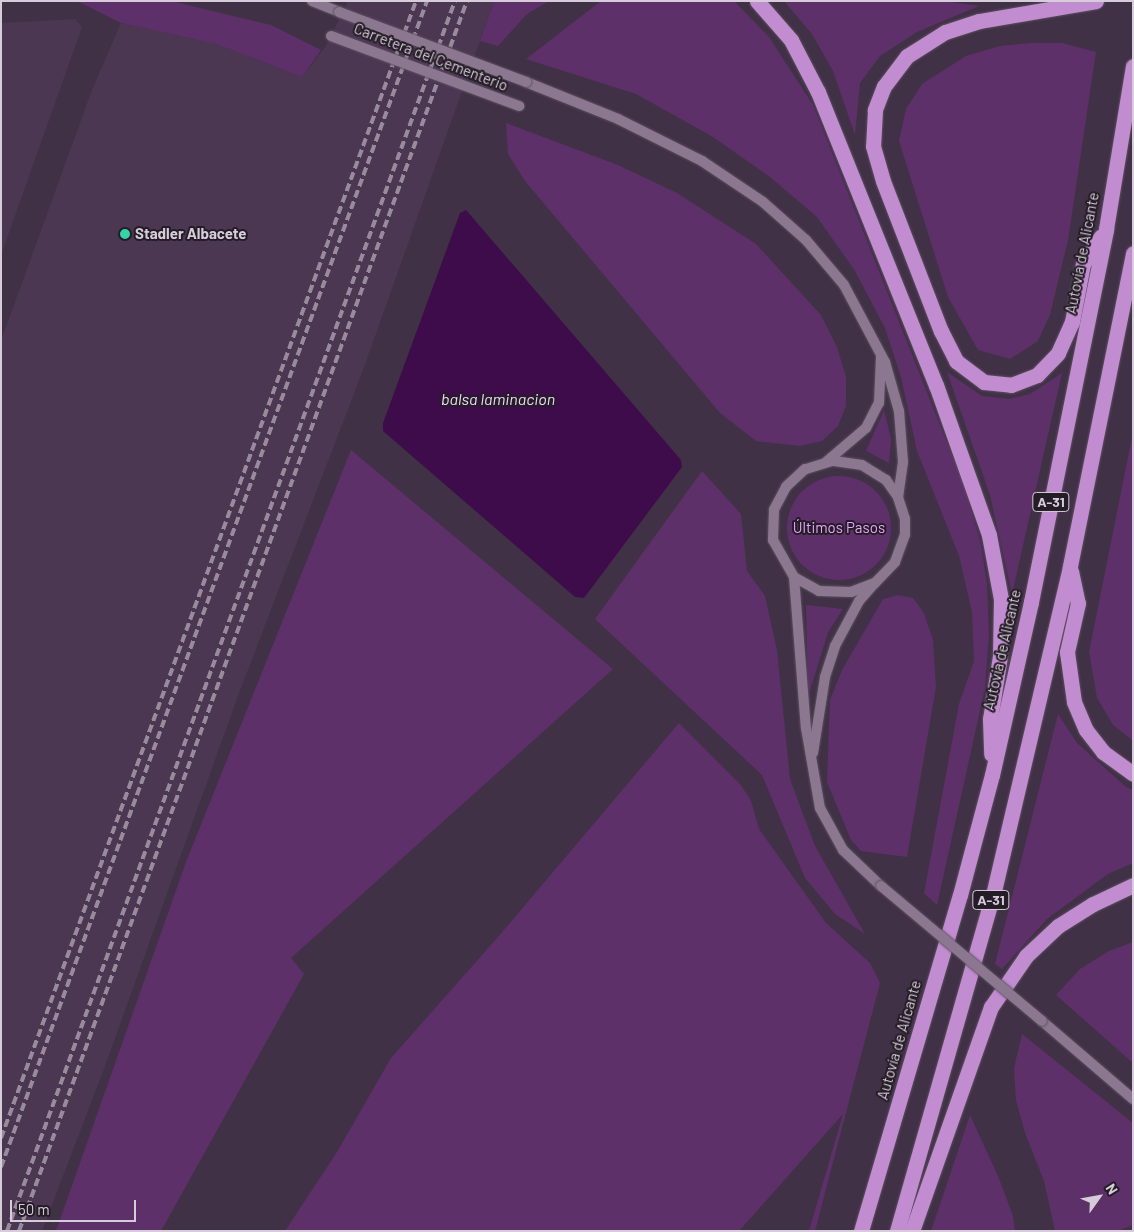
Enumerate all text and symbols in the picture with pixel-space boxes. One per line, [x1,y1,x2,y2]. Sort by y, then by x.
street label: Carretera del Cementerio [351,19,511,95]
street label: Autovía de Alicante [1061,191,1103,315]
place label: Stadler Albacete [135,225,247,243]
marker: Stadler Albacete [119,228,131,240]
water label: balsa laminacion [441,389,555,409]
road number: A-31 [1032,491,1070,514]
park label: Últimos Pasos [793,519,885,537]
street label: Autovía de Alicante [979,588,1025,712]
road number: A-31 [972,888,1010,912]
street label: Autovía de Alicante [873,978,925,1102]
north arrow [1074,1172,1124,1222]
text: N [1102,1180,1122,1197]
scale bar [12,1190,139,1222]
text: 50 m [18,1200,50,1218]

